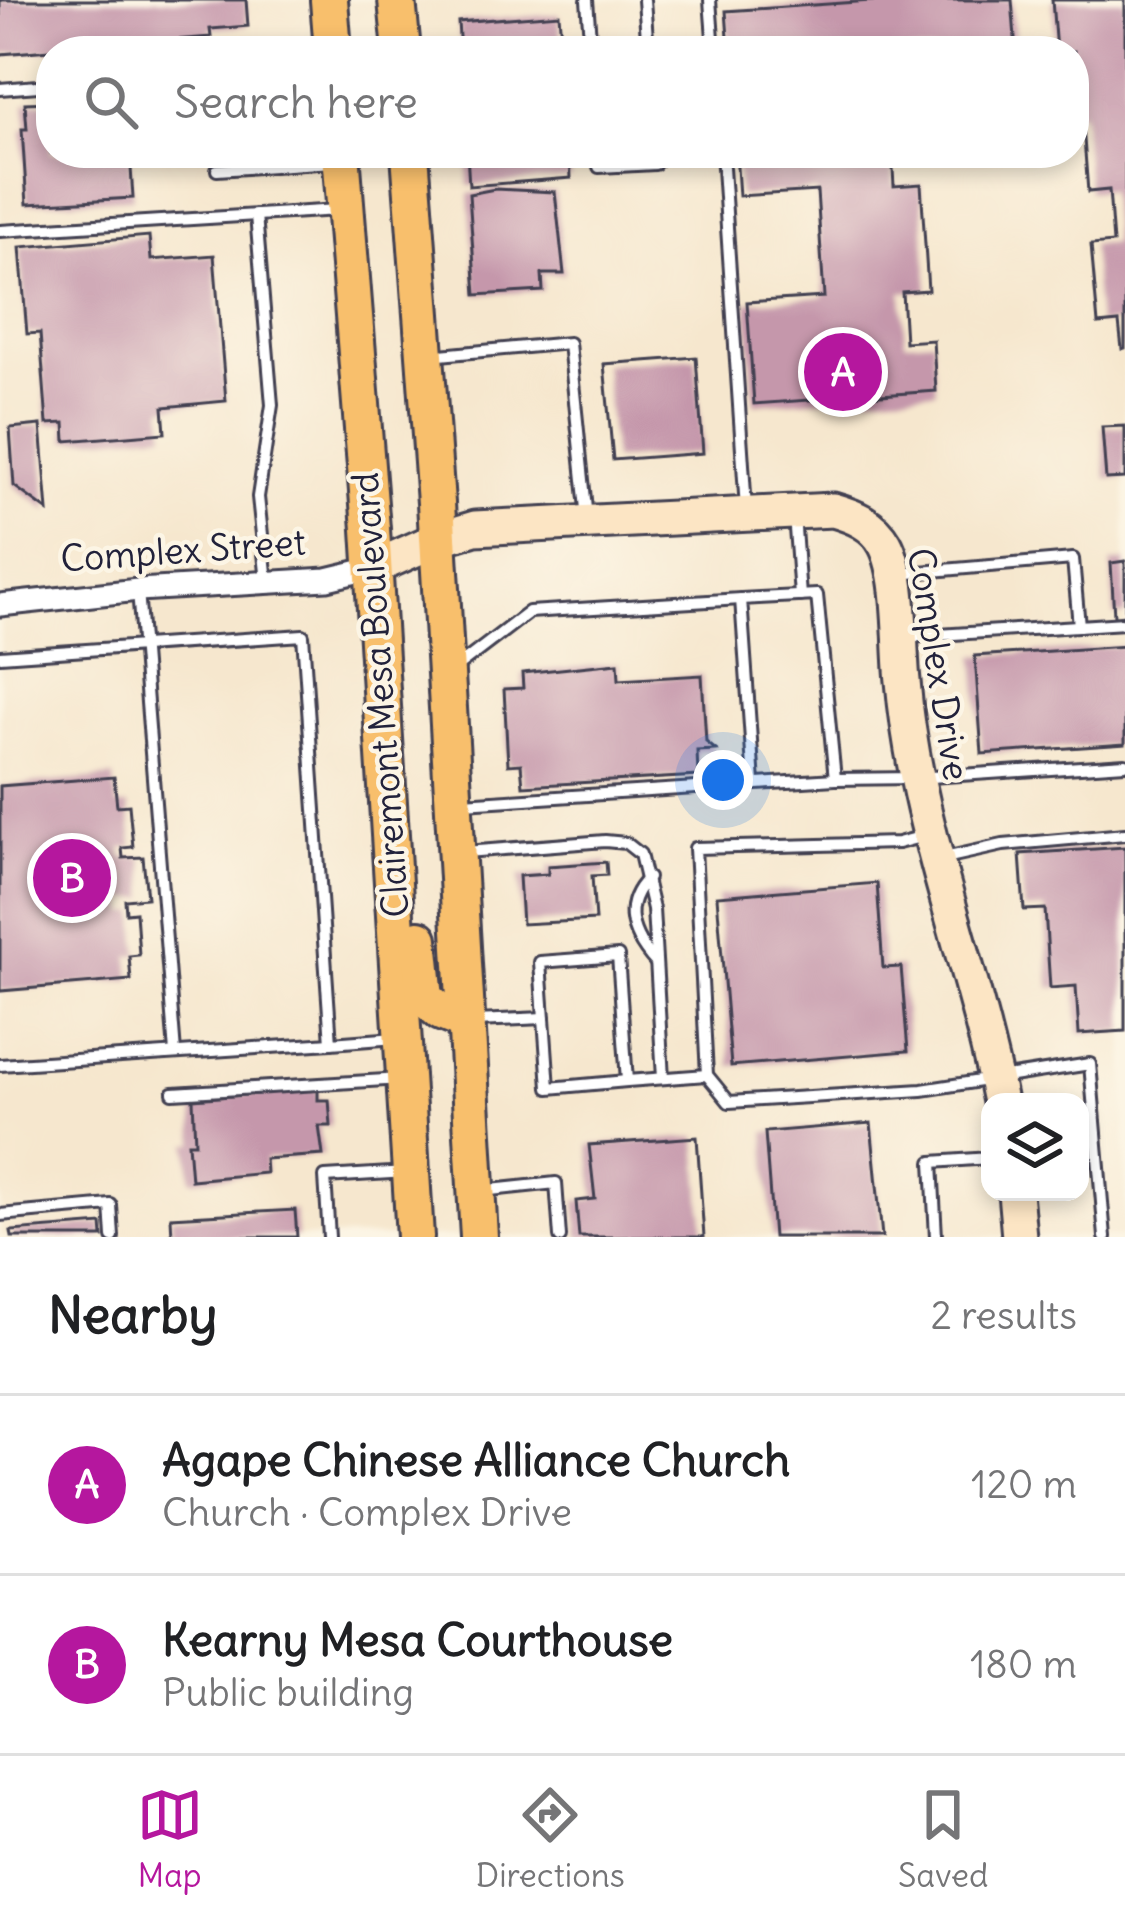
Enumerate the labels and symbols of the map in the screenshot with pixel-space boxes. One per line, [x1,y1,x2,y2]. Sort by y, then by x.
pin: A [804,327,882,417]
street label: Clairemont Mesa Boulevard [343,471,418,919]
street label: Complex Street [59,519,307,582]
street label: Complex Drive [898,545,979,783]
your location [693,750,753,810]
pin: B [33,833,111,923]

